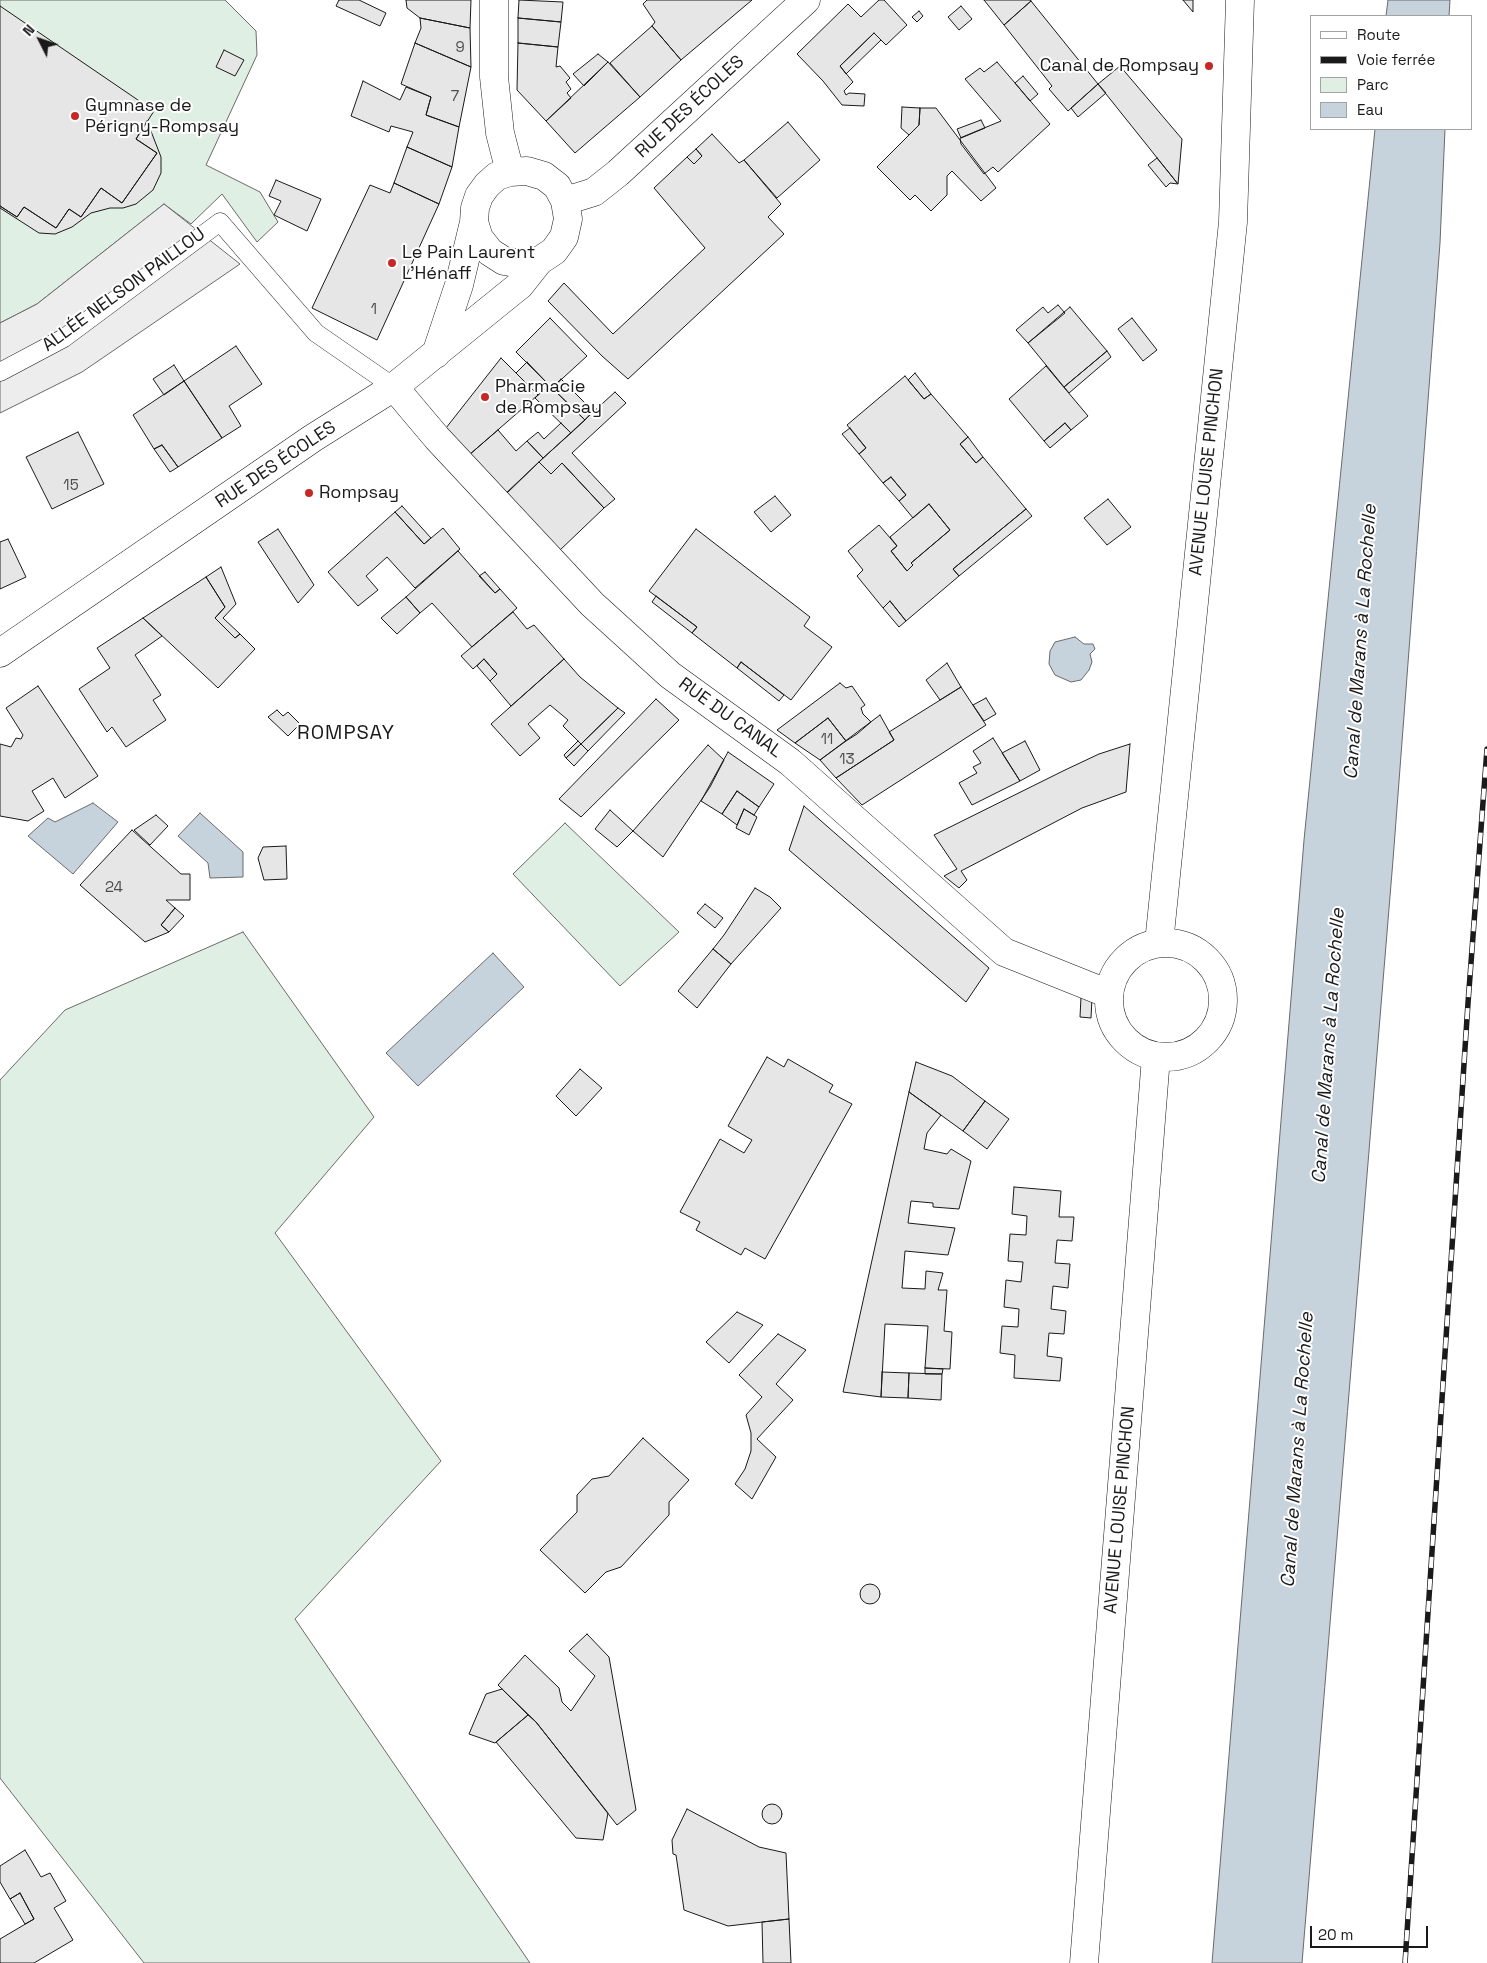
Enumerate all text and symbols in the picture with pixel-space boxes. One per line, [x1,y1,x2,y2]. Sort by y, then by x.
north arrow [15,15,65,65]
legend [1310,15,1472,130]
text: N [19,21,39,40]
text: Route [1357,25,1400,44]
house number: 9 [455,39,465,57]
text: Voie ferrée [1357,50,1435,69]
street label: RUE DES ÉCOLES [631,51,749,163]
place label: Canal de Rompsay [1040,55,1199,77]
marker: Canal de Rompsay [1203,60,1215,72]
text: Parc [1357,75,1389,94]
house number: 7 [451,88,459,106]
place label: Gymnase de Périgny-Rompsay [85,95,239,138]
text: Eau [1357,100,1383,119]
marker: Gymnase de Périgny-Rompsay [69,110,81,122]
street label: ALLÉE NELSON PAILLOU [38,224,210,356]
place label: Le Pain Laurent L'Hénaff [402,242,535,284]
marker: Le Pain Laurent L'Hénaff [386,257,398,269]
house number: 1 [371,301,377,319]
street label: AVENUE LOUISE PINCHON [1185,367,1229,577]
place label: Pharmacie de Rompsay [495,376,602,418]
marker: Pharmacie de Rompsay [479,391,491,403]
street label: RUE DES ÉCOLES [212,417,340,513]
house number: 15 [63,477,79,495]
place label: Rompsay [319,482,399,504]
marker: Rompsay [303,487,315,499]
water label: Canal de Marans à La Rochelle [1340,504,1382,780]
street label: RUE DU CANAL [674,673,786,763]
district label: ROMPSAY [296,722,396,746]
house number: 11 [821,731,833,749]
house number: 13 [839,751,855,769]
house number: 24 [105,879,123,897]
water label: Canal de Marans à La Rochelle [1308,908,1350,1184]
water label: Canal de Marans à La Rochelle [1277,1312,1319,1588]
street label: AVENUE LOUISE PINCHON [1100,1405,1140,1615]
scale bar [1312,1916,1430,1948]
text: 20 m [1318,1925,1353,1944]

